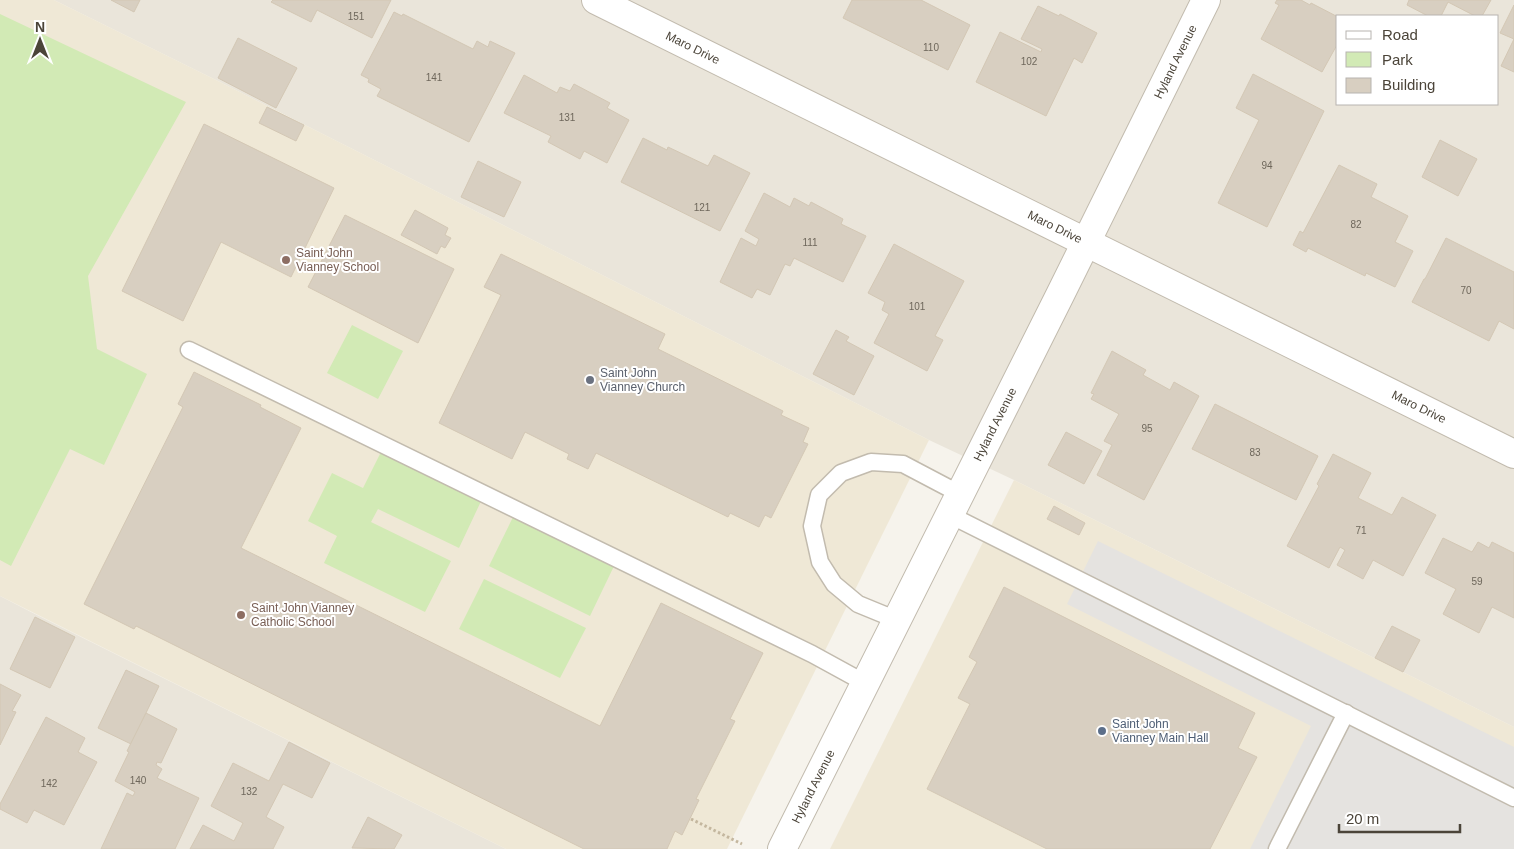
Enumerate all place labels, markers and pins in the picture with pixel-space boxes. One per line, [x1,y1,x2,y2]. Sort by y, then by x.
place label: Saint John Vianney School [296,246,379,274]
marker: Saint John Vianney School [280,254,292,266]
place label: Saint John Vianney Church [600,366,685,394]
marker: Saint John Vianney Church [584,374,596,386]
place label: Saint John Vianney Catholic School [251,601,354,629]
marker: Saint John Vianney Catholic School [235,609,247,621]
place label: Saint John Vianney Main Hall [1112,717,1209,745]
marker: Saint John Vianney Main Hall [1096,725,1108,737]

